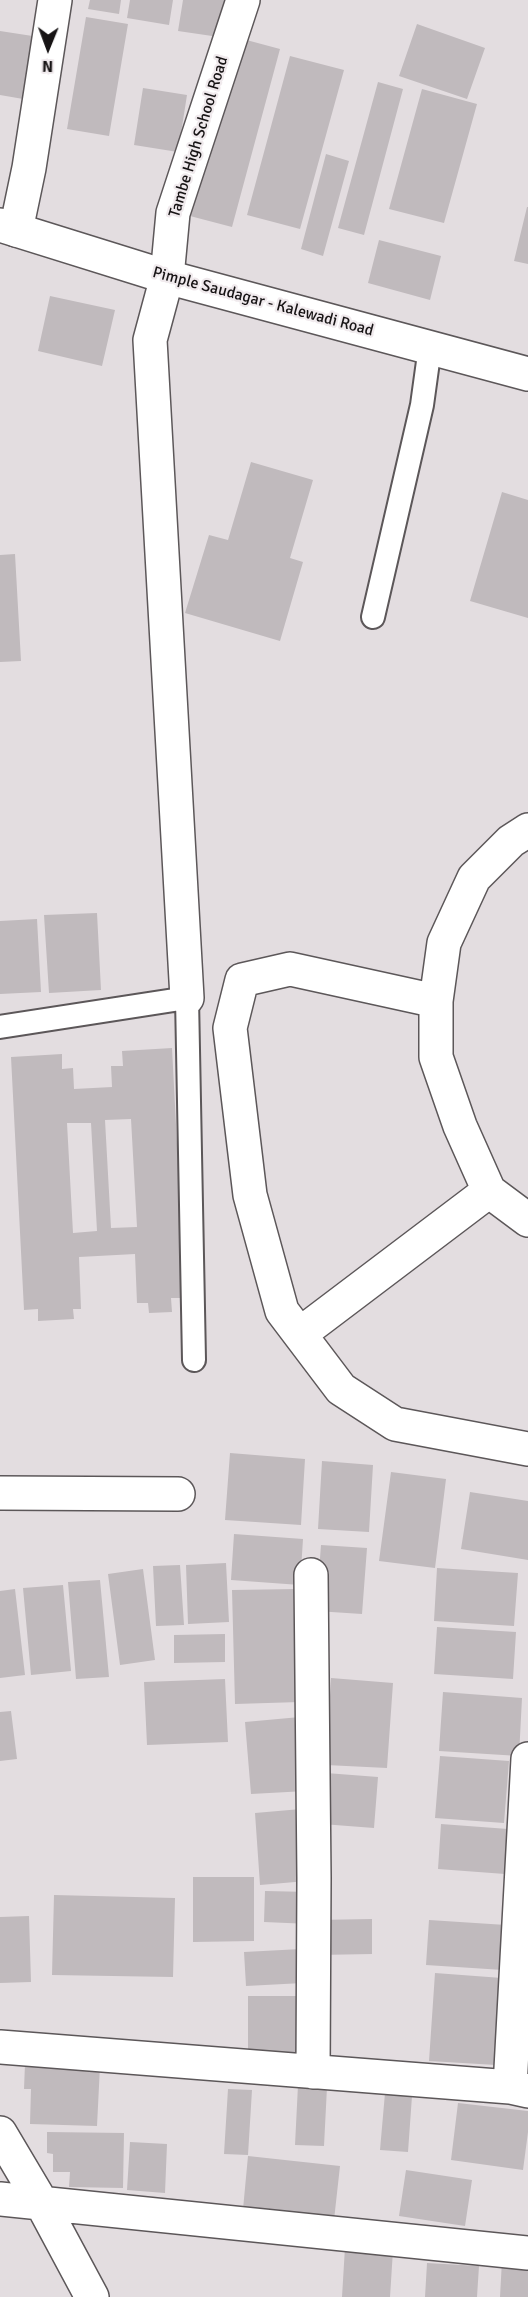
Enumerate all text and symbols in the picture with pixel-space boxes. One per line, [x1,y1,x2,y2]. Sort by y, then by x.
north arrow [18,18,78,78]
street label: Tambe High School Road [165,54,233,220]
text: N [42,56,53,76]
street label: Pimple Saudagar - Kalewadi Road [150,263,376,341]

